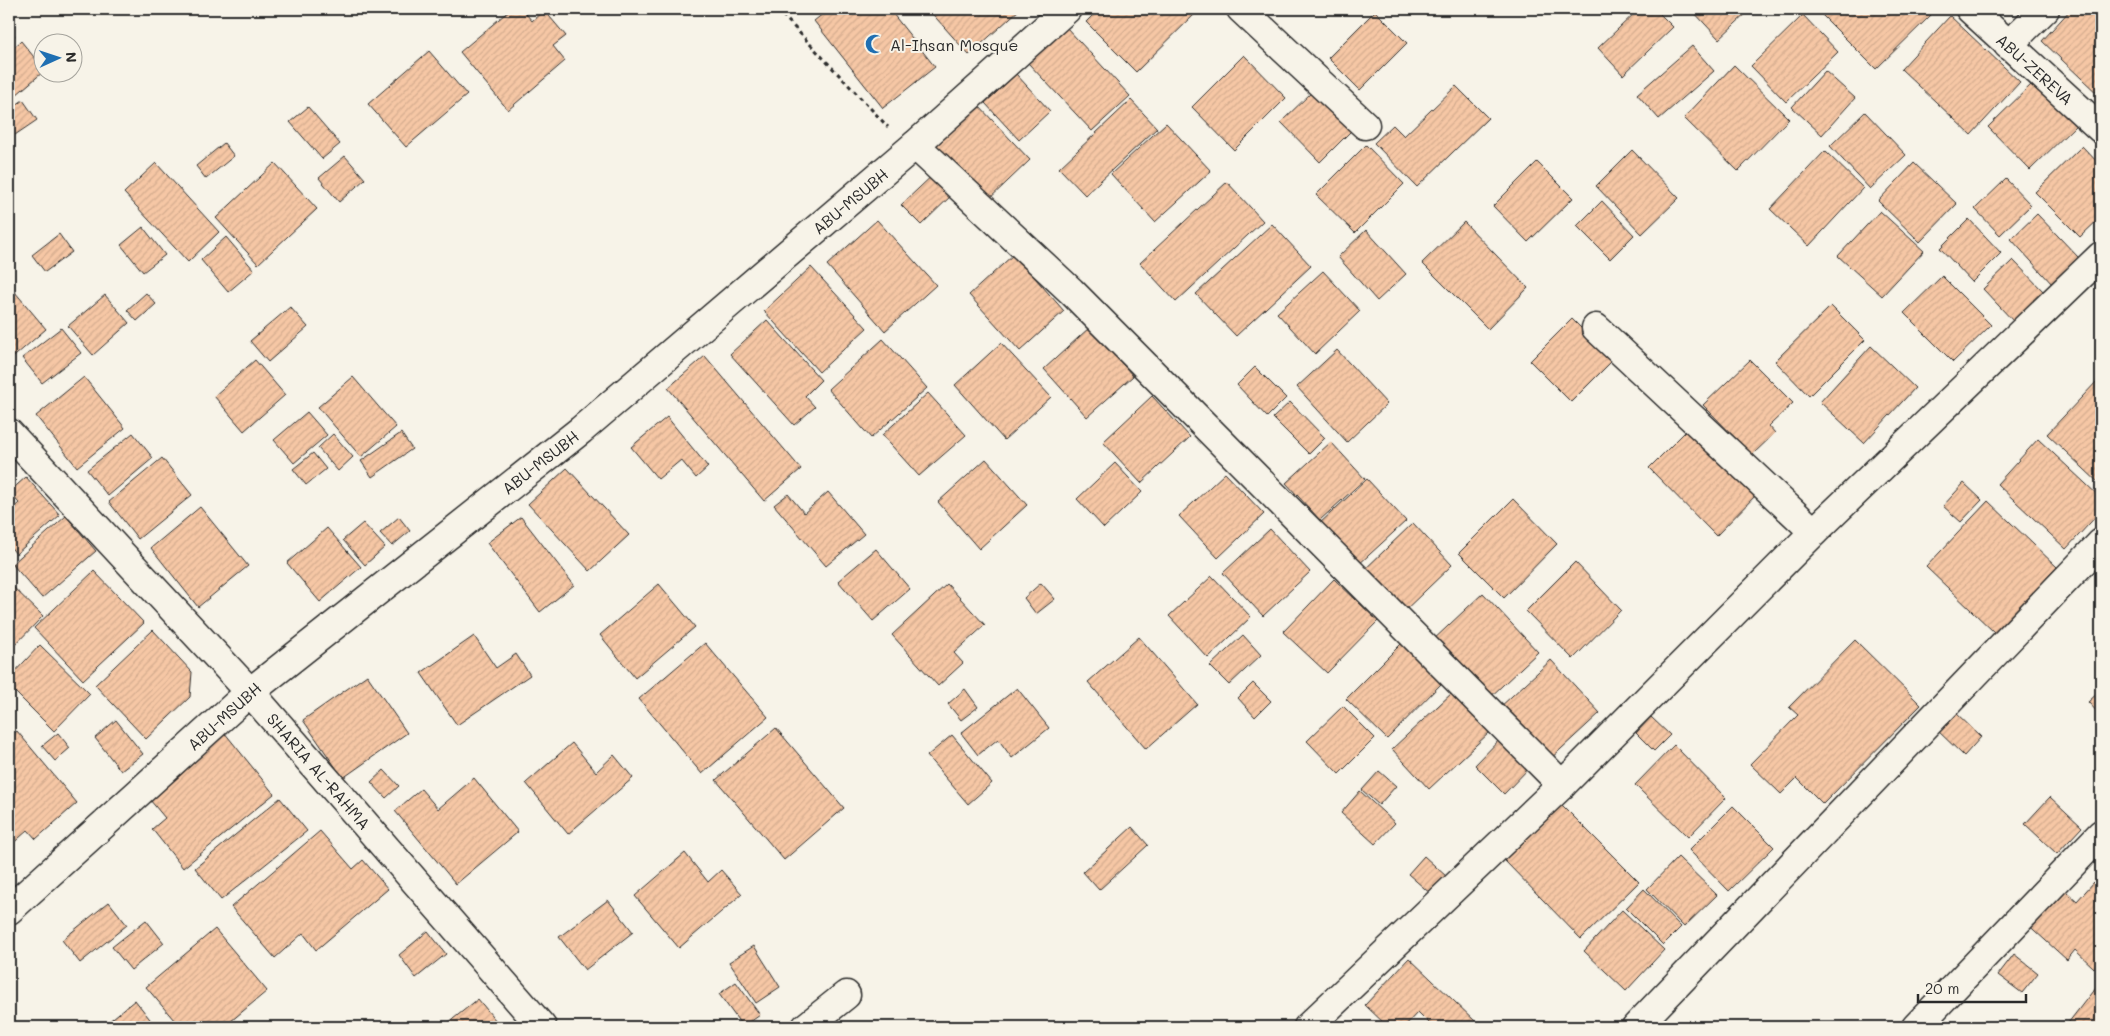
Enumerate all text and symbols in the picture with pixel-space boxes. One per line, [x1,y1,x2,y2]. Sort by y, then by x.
street label: ABU-ZEREVA [1992,29,2078,109]
north arrow [32,32,82,82]
mosque icon: Al-Ihsan Mosque [864,33,886,55]
place label: Al-Ihsan Mosque [890,34,1019,55]
text: N [62,51,81,63]
street label: ABU-MSUBH [808,163,892,239]
street label: ABU-MSUBH [497,425,583,499]
street label: ABU-MSUBH [183,677,265,755]
street label: SHARIA AL-RAHMA [263,708,375,834]
scale bar [1918,971,2025,1003]
text: 20 m [1925,978,1959,998]

